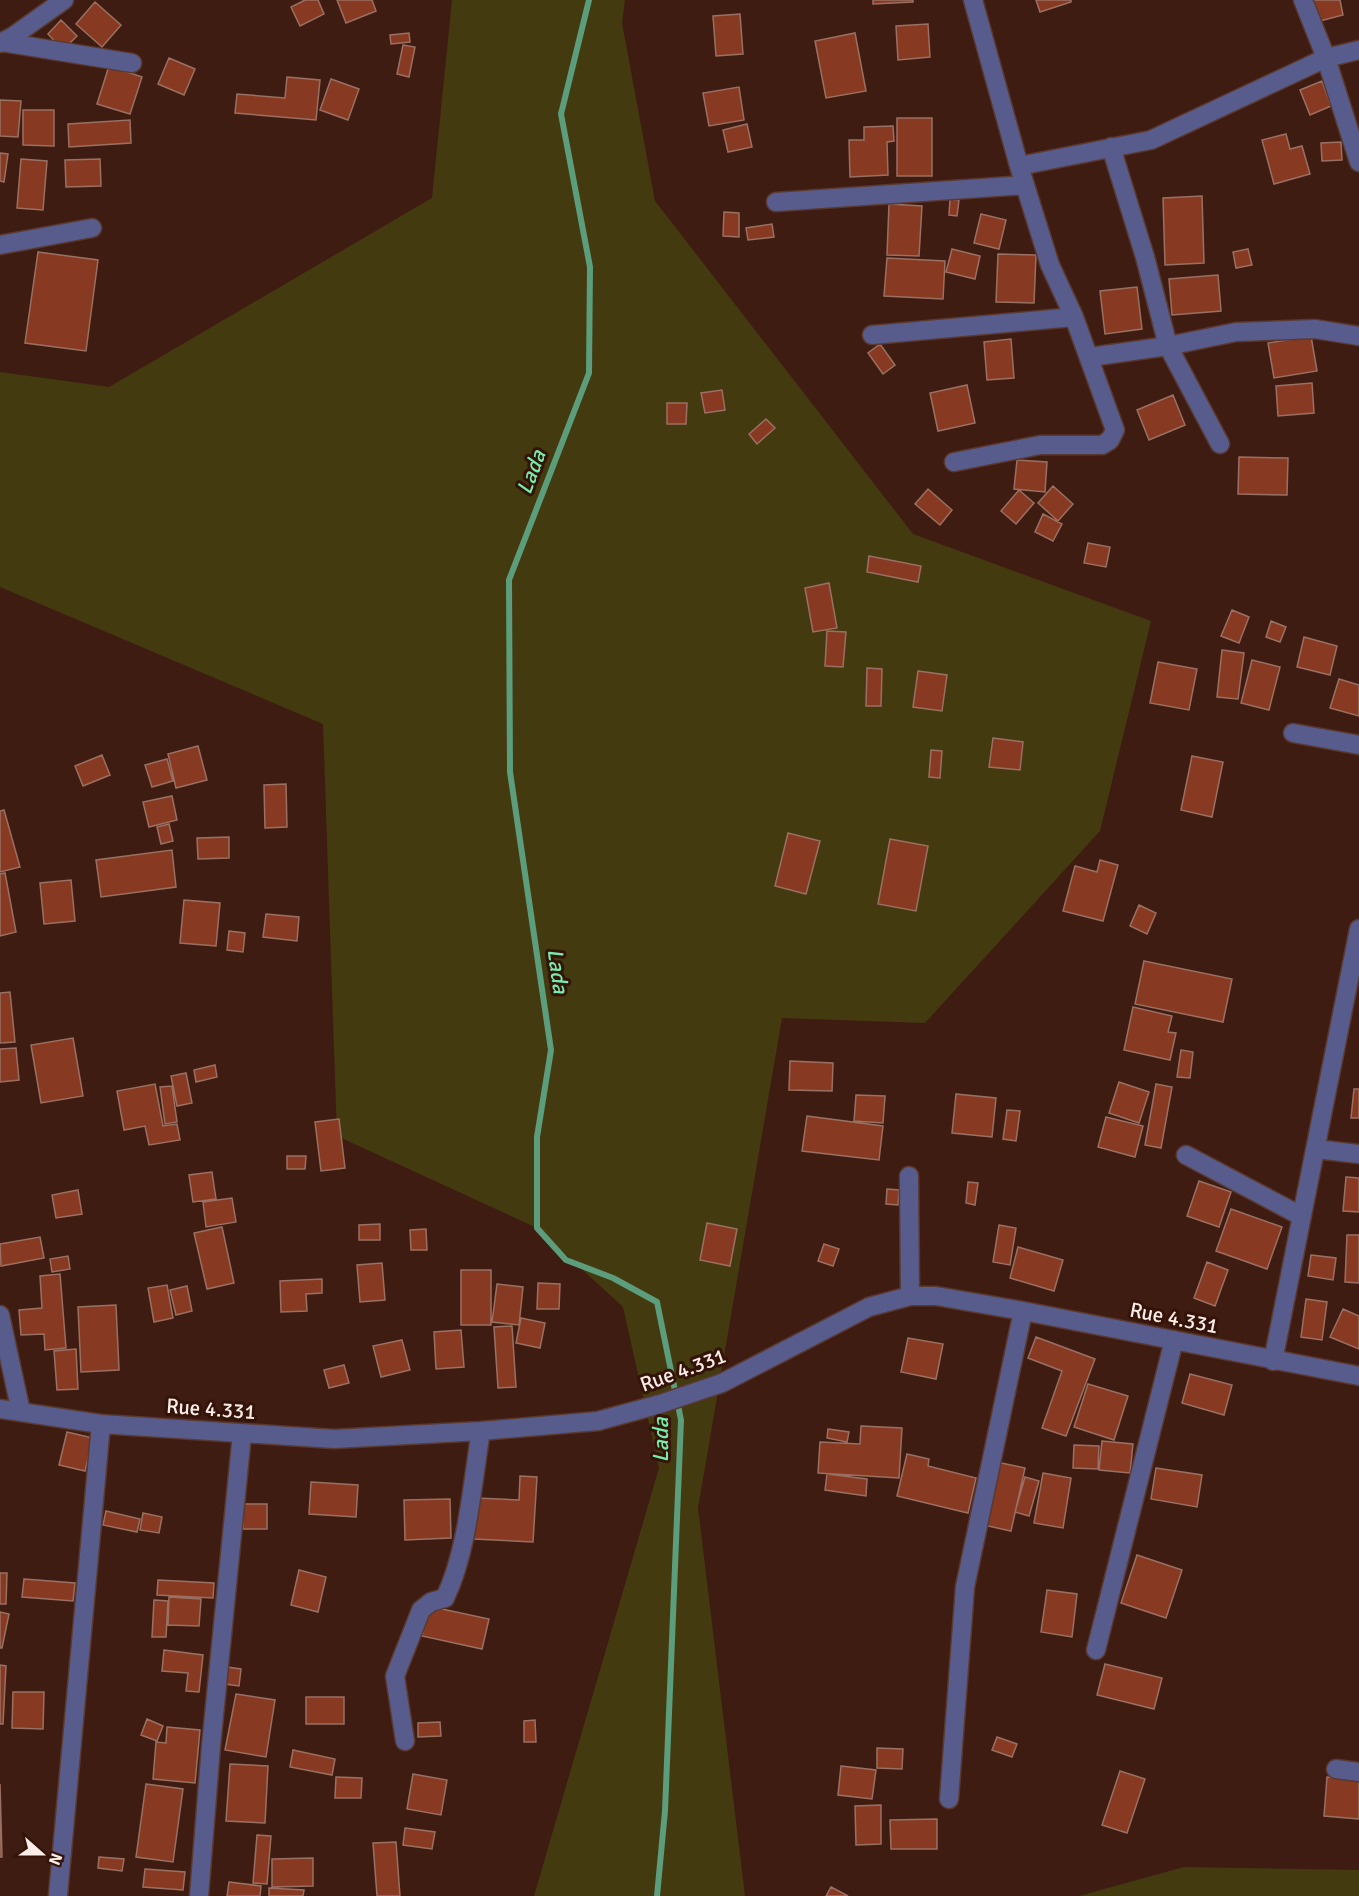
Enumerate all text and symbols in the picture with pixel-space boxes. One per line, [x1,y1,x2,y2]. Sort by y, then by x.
water label: Lada [510,445,552,498]
water label: Lada [541,947,575,996]
street label: Rue 4.331 [1128,1297,1220,1339]
street label: Rue 4.331 [636,1342,730,1398]
street label: Rue 4.331 [165,1393,257,1425]
water label: Lada [647,1417,674,1463]
north arrow [12,1824,72,1884]
text: N [44,1850,66,1868]

